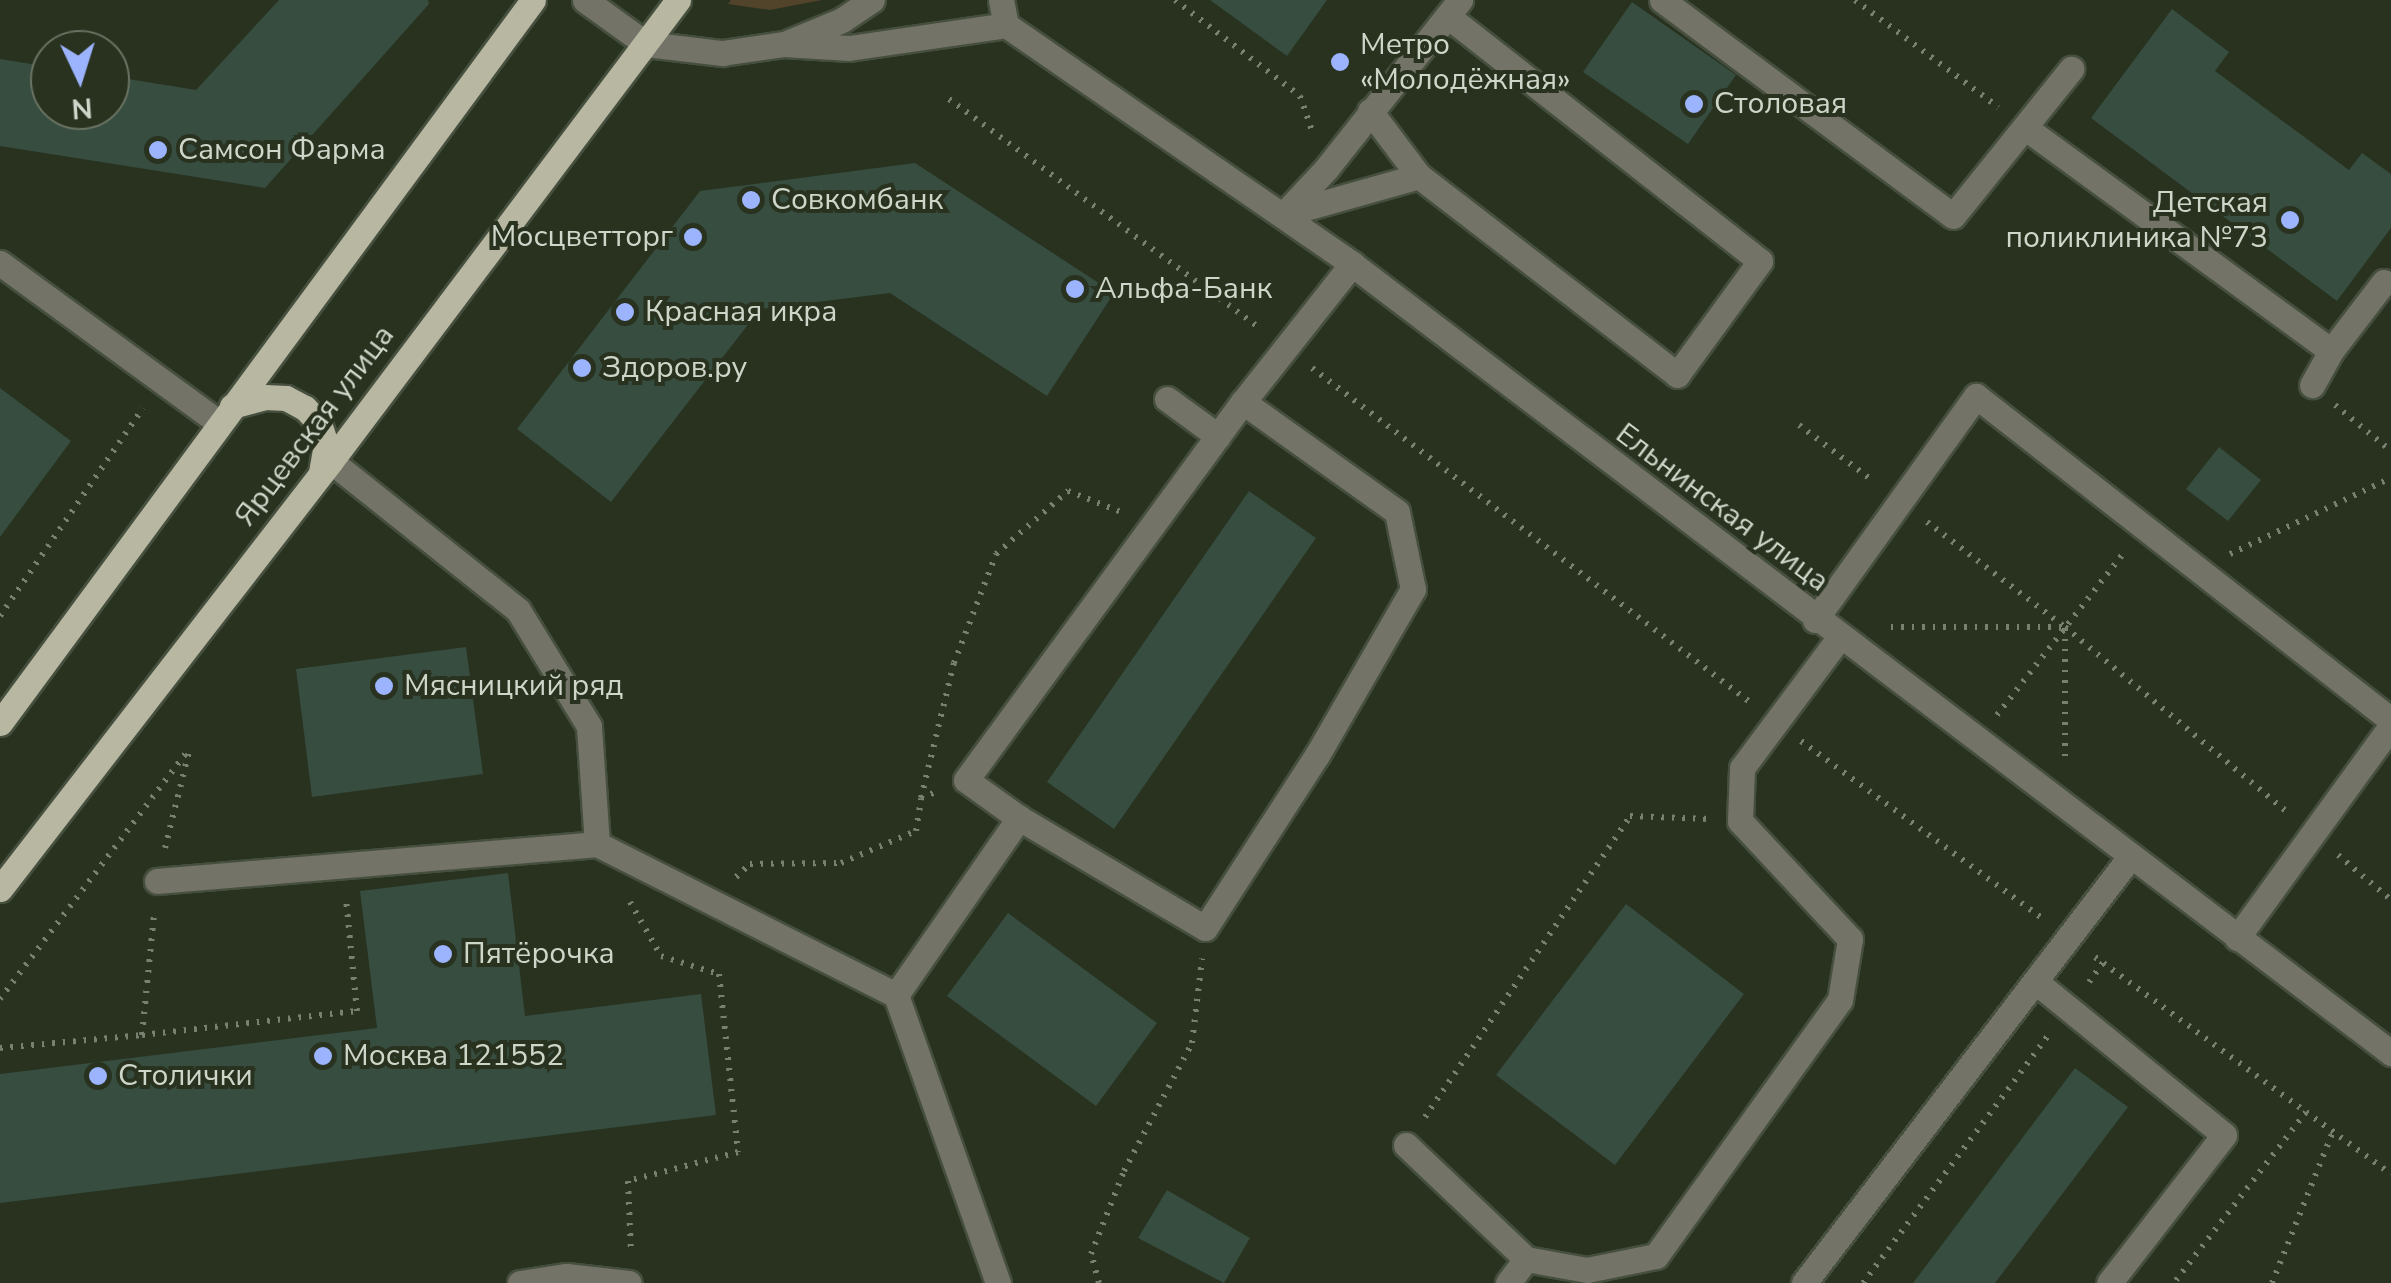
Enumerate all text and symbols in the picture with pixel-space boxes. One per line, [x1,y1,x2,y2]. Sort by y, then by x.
place label: Метро «Молодёжная» [1360,27,1571,98]
north arrow [30,30,130,130]
marker: Метро «Молодёжная» [1329,51,1351,73]
place label: Столовая [1714,86,1847,122]
text: N [70,88,94,128]
marker: Столовая [1683,93,1705,115]
place label: Самсон Фарма [178,132,386,168]
marker: Самсон Фарма [147,139,169,161]
place label: Совкомбанк [771,182,943,218]
place label: Детская поликлиника №73 [2005,185,2268,256]
marker: Совкомбанк [740,189,762,211]
marker: Детская поликлиника №73 [2277,207,2303,233]
place label: Мосцветторг [491,219,673,255]
marker: Мосцветторг [682,226,704,248]
place label: Альфа-Банк [1095,271,1272,307]
marker: Альфа-Банк [1064,278,1086,300]
place label: Красная икра [645,294,837,330]
marker: Красная икра [614,301,636,323]
street label: Ярцевская улица [228,318,402,534]
place label: Здоров.ру [602,350,747,386]
marker: Здоров.ру [571,357,593,379]
street label: Ельнинская улица [1608,416,1836,600]
place label: Мясницкий ряд [404,668,623,704]
marker: Мясницкий ряд [373,675,395,697]
place label: Пятёрочка [463,936,615,972]
marker: Пятёрочка [432,943,454,965]
place label: Москва 121552 [343,1038,564,1074]
marker: Москва 121552 [312,1045,334,1067]
place label: Столички [118,1058,253,1094]
marker: Столички [87,1065,109,1087]

